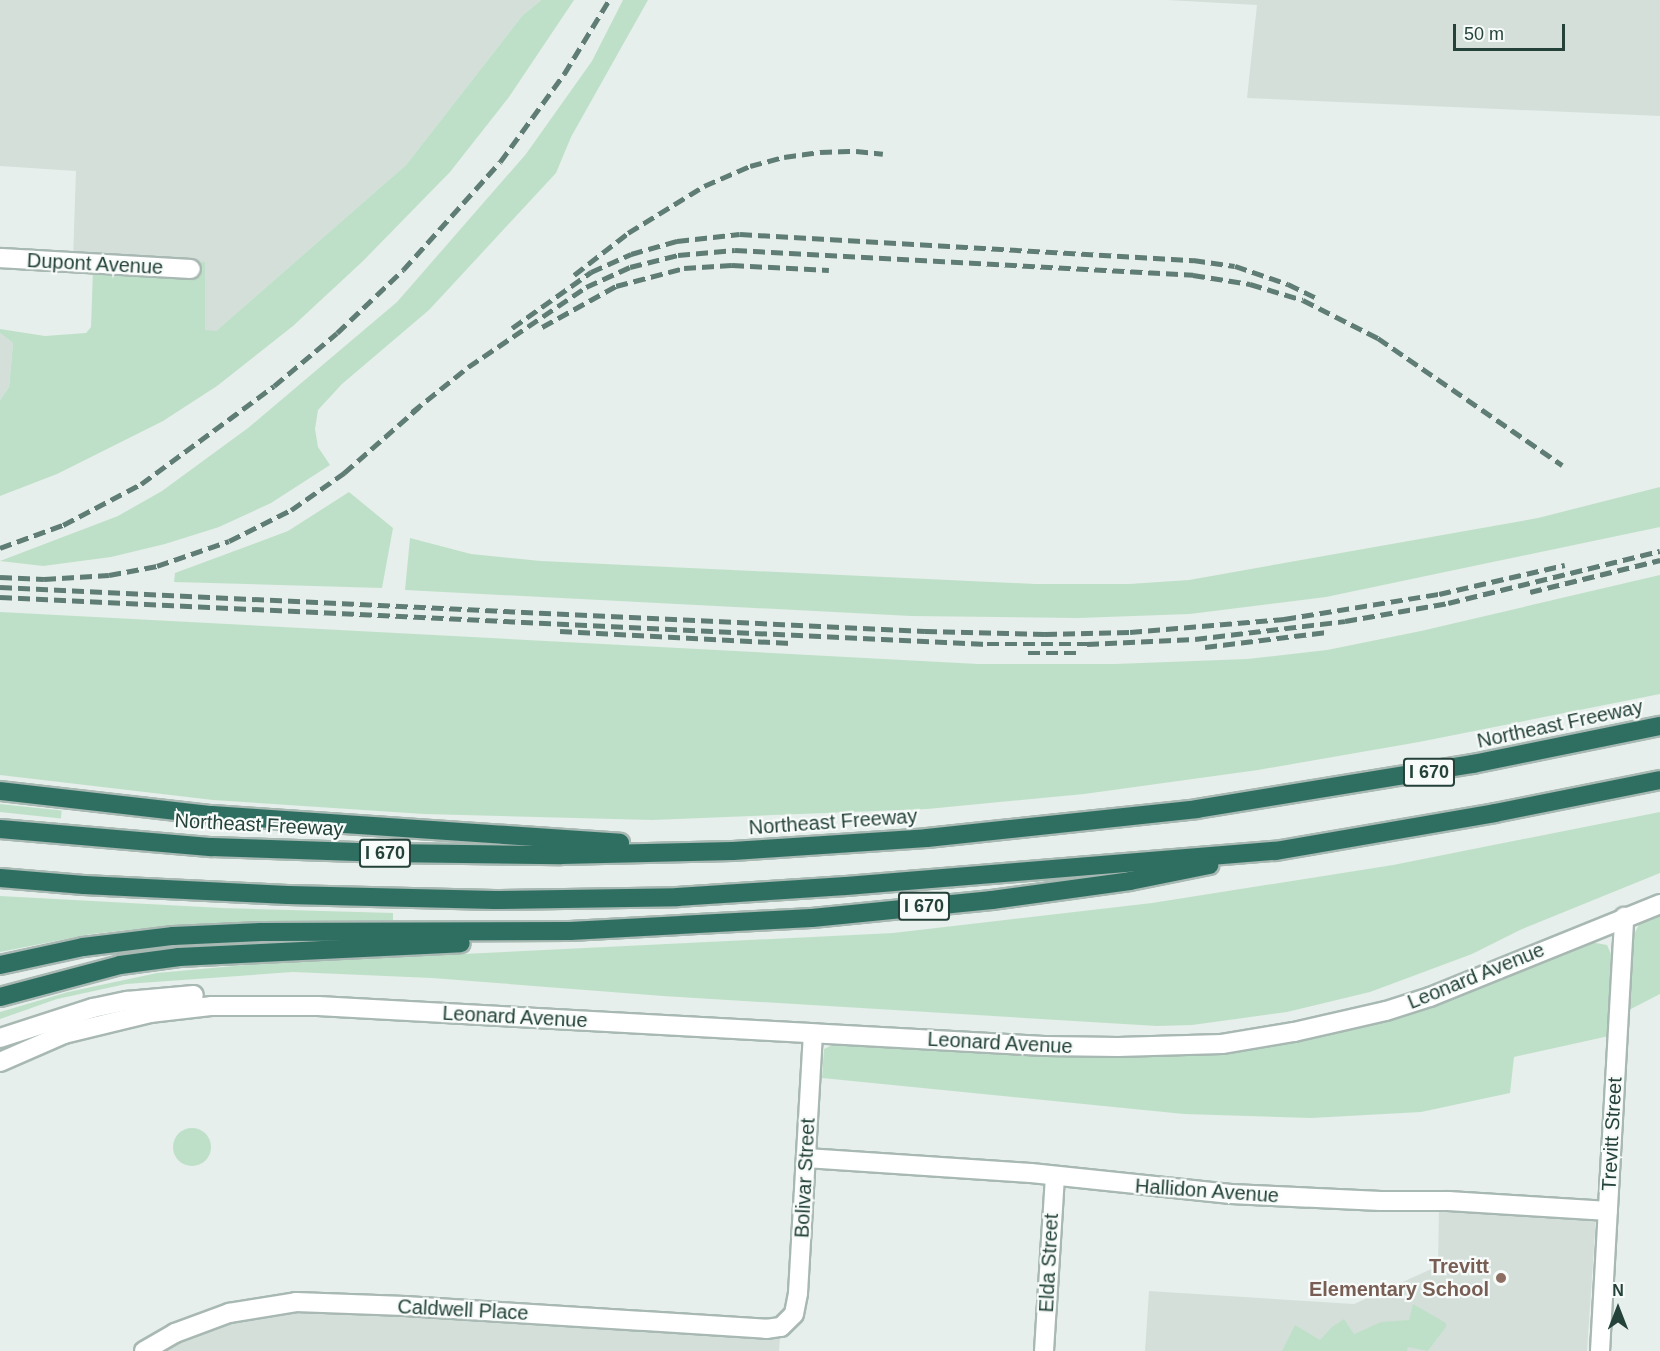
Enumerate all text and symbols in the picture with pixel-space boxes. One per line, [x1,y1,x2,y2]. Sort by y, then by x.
scale bar [1456,12,1568,50]
text: 50 m [1464,24,1504,44]
street label: Dupont Avenue [26,248,164,280]
street label: Northeast Freeway [1475,695,1645,753]
road number: I 670 [1402,757,1456,787]
street label: Northeast Freeway [748,804,918,840]
street label: Northeast Freeway [174,809,344,841]
road number: I 670 [358,838,412,868]
road number: I 670 [897,891,951,921]
street label: Leonard Avenue [1404,937,1548,1015]
street label: Leonard Avenue [441,1001,589,1033]
street label: Leonard Avenue [926,1027,1074,1059]
street label: Trevitt Street [1597,1077,1627,1191]
street label: Bolivar Street [790,1117,820,1239]
street label: Hallidon Avenue [1134,1174,1280,1208]
street label: Elda Street [1034,1213,1064,1313]
place label: Trevitt Elementary School [1309,1254,1489,1301]
marker: Trevitt Elementary School [1494,1271,1508,1285]
north arrow [1588,1279,1648,1339]
text: N [1612,1282,1624,1299]
street label: Caldwell Place [397,1295,529,1325]

